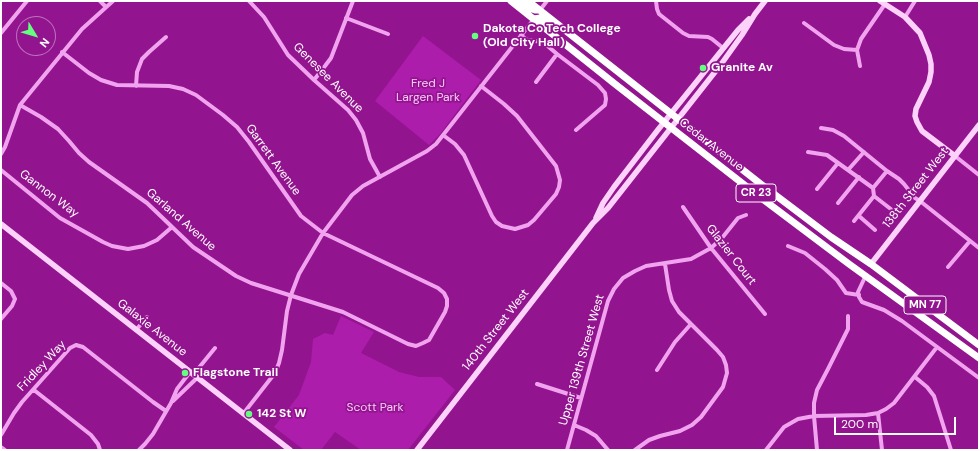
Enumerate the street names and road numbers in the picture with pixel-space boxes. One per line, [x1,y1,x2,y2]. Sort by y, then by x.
street label: Genesee Avenue [290,40,366,116]
street label: Cedar Avenue [676,115,746,175]
street label: Garrett Avenue [242,122,304,198]
street label: 138th Street West [880,145,952,231]
street label: Gannon Way [16,167,82,221]
road number: CR 23 [736,184,776,202]
street label: Garland Avenue [143,186,219,254]
street label: Glazier Court [703,222,759,288]
street label: 140th Street West [460,286,532,374]
street label: Upper 139th Street West [556,293,608,427]
street label: Galaxie Avenue [114,296,190,360]
road number: MN 77 [904,296,946,314]
street label: Fridley Way [15,338,69,394]

